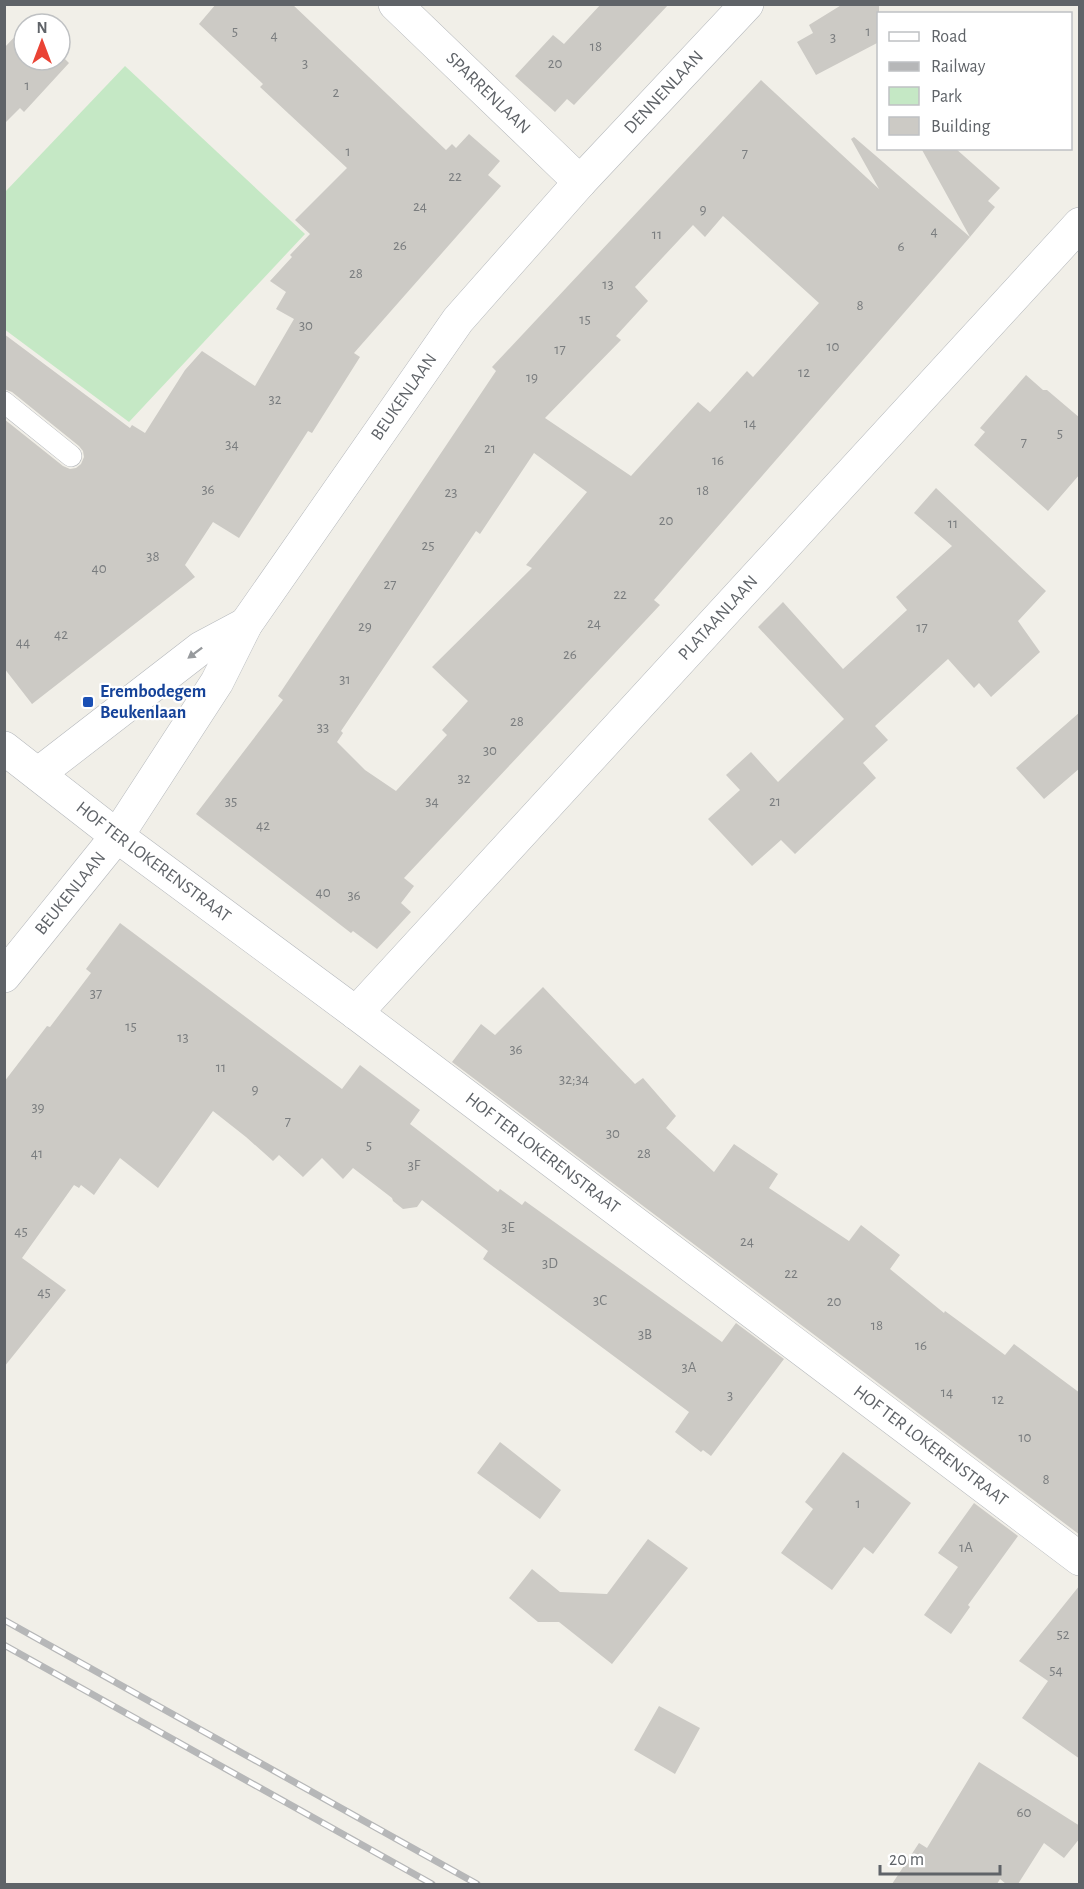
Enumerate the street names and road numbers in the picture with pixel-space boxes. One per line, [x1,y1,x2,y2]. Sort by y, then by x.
street label: DENNENLAAN [621,47,707,137]
street label: SPARRENLAAN [442,49,533,138]
street label: BEUKENLAAN [368,350,441,444]
street label: PLATAANLAAN [675,572,761,664]
street label: HOF TER LOKERENSTRAAT [73,799,234,926]
street label: BEUKENLAAN [32,849,109,939]
street label: HOF TER LOKERENSTRAAT [462,1090,623,1217]
street label: HOF TER LOKERENSTRAAT [850,1382,1011,1510]

